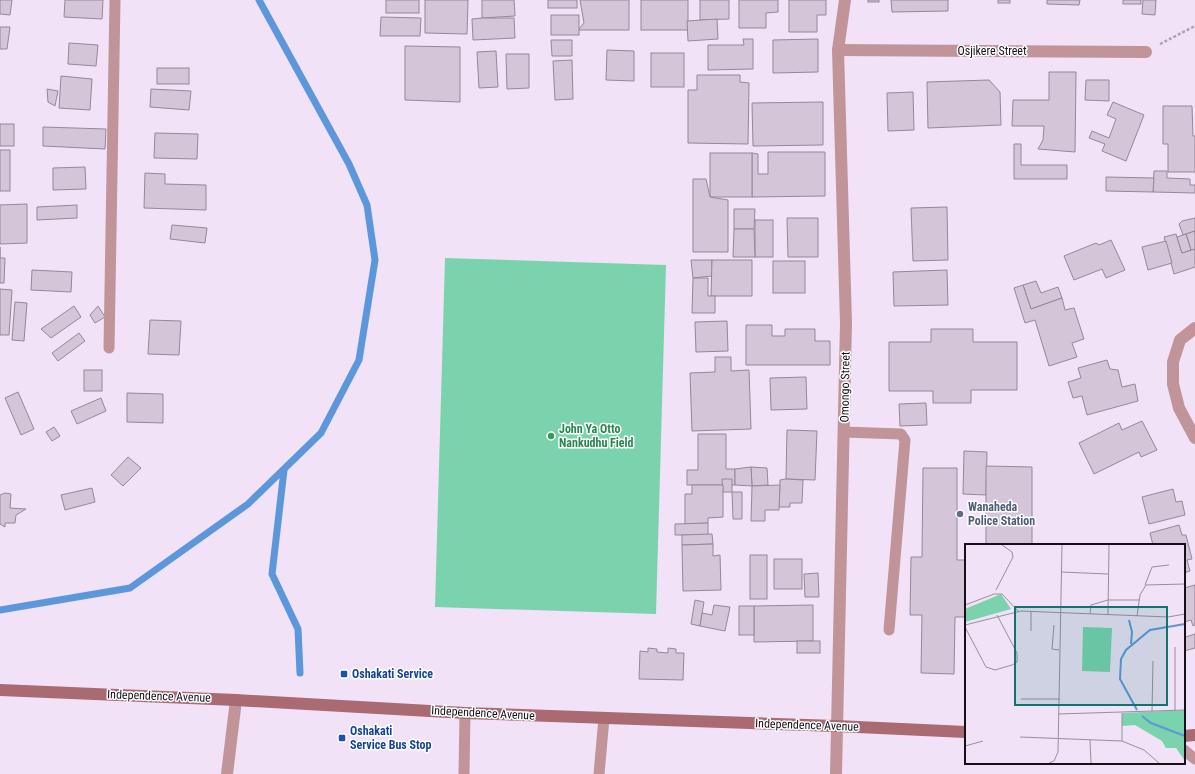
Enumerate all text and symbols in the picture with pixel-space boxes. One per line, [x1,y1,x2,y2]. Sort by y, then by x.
street label: Osjikere Street [957,44,1027,58]
street label: Omongo Street [837,351,853,423]
place label: John Ya Otto Nankudhu Field [559,422,634,450]
marker: John Ya Otto Nankudhu Field [546,431,556,441]
place label: Wanaheda Police Station [968,500,1035,528]
marker: Wanaheda Police Station [955,509,965,519]
inset map [965,544,1185,764]
place label: Oshakati Service [352,667,433,681]
marker: Oshakati Service [339,669,349,679]
street label: Independence Avenue [107,687,211,705]
street label: Independence Avenue [431,703,535,723]
street label: Independence Avenue [755,716,859,734]
place label: Oshakati Service Bus Stop [350,724,432,752]
marker: Oshakati Service Bus Stop [337,733,347,743]

